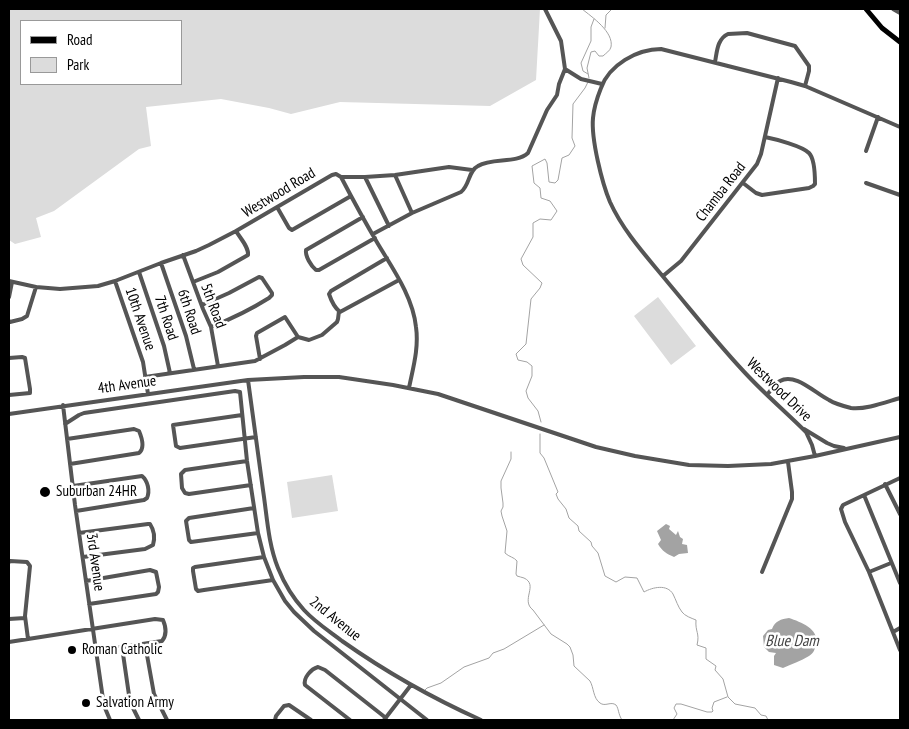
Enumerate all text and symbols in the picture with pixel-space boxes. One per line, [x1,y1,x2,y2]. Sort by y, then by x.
legend [20,20,182,85]
text: Road [67,30,93,49]
text: Park [67,55,89,74]
street label: Chamba Road [692,159,750,225]
street label: Westwood Road [239,164,319,222]
street label: 5th Road [197,281,229,331]
street label: 10th Avenue [121,285,159,353]
street label: 6th Road [173,287,205,337]
street label: 7th Road [150,293,182,343]
street label: Westwood Drive [743,355,815,425]
street label: 4th Avenue [97,372,157,398]
place label: Suburban 24HR [56,483,137,501]
marker: Suburban 24HR [38,485,52,499]
street label: 3rd Avenue [82,532,108,592]
street label: 2nd Avenue [306,593,364,645]
water label: Blue Dam [765,631,819,651]
place label: Roman Catholic [82,641,163,659]
marker: Roman Catholic [66,644,78,656]
place label: Salvation Army [96,694,174,712]
marker: Salvation Army [80,697,92,709]

